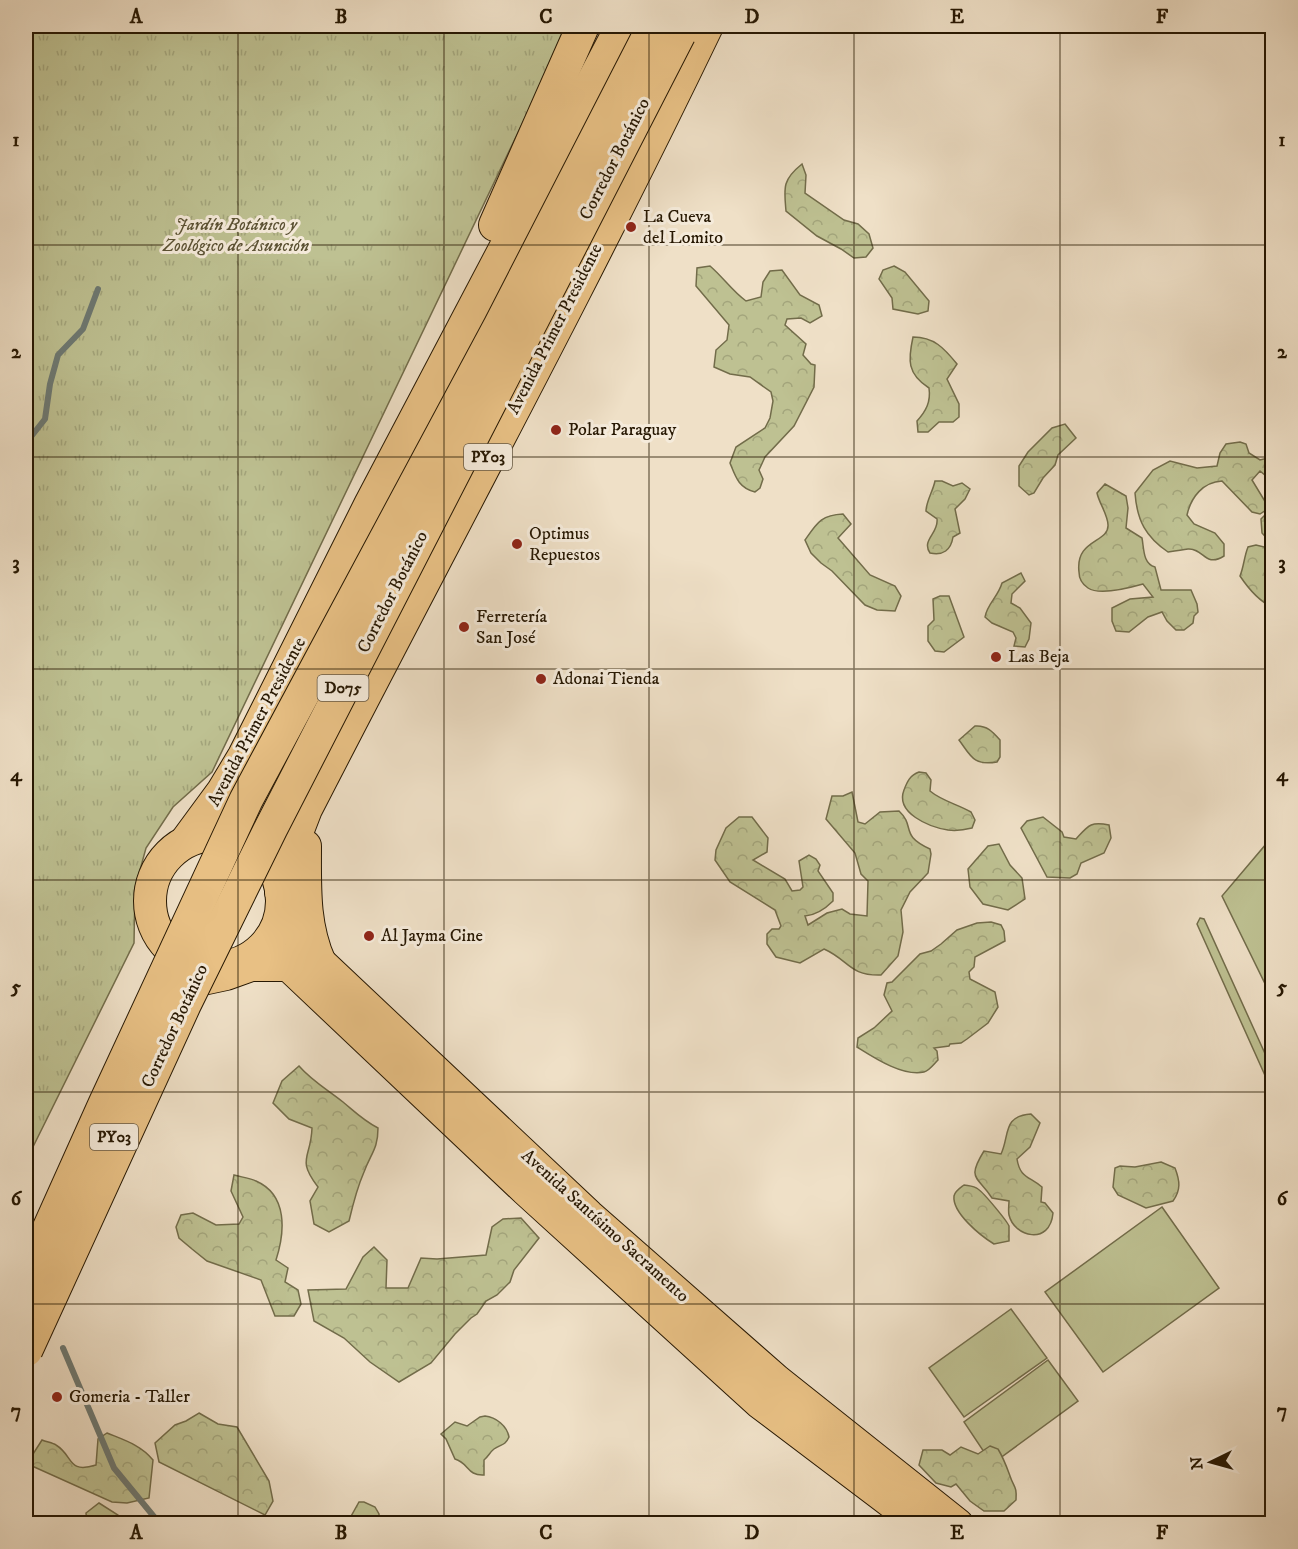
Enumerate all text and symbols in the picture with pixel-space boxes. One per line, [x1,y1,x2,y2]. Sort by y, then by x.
text: A [129,5,144,30]
text: B [335,5,347,30]
text: C [539,5,553,30]
text: D [745,5,760,30]
text: E [950,5,964,30]
text: F [1156,5,1169,30]
street label: Corredor Botánico [575,94,655,224]
text: 1 [12,128,20,153]
text: 1 [1278,128,1286,153]
place label: La Cueva del Lomito [643,206,723,249]
park label: Jardín Botánico y Zoológico de Asunción [162,214,309,257]
marker: La Cueva del Lomito [624,220,638,234]
street label: Avenida Primer Presidente [502,240,608,418]
text: 2 [11,340,22,365]
text: 2 [1277,340,1288,365]
place label: Polar Paraguay [568,419,677,441]
marker: Polar Paraguay [549,423,563,437]
road number: PY03 [464,444,512,470]
place label: Optimus Repuestos [529,523,600,566]
street label: Corredor Botánico [353,527,433,657]
marker: Optimus Repuestos [510,537,524,551]
text: 3 [12,551,20,576]
text: 3 [1278,551,1286,576]
place label: Ferretería San José [476,606,547,649]
marker: Ferretería San José [457,620,471,634]
street label: Avenida Primer Presidente [203,634,311,810]
place label: Las Beja [1008,646,1070,668]
marker: Las Beja [989,650,1003,664]
place label: Adonai Tienda [553,668,660,690]
marker: Adonai Tienda [534,672,548,686]
road number: D075 [318,675,368,701]
text: 4 [10,763,23,788]
text: 4 [1276,763,1289,788]
place label: Al Jayma Cine [381,925,483,947]
marker: Al Jayma Cine [362,929,376,943]
street label: Corredor Botánico [137,960,213,1091]
text: 5 [10,975,21,1000]
text: 5 [1276,975,1287,1000]
road number: PY03 [90,1124,138,1150]
street label: Avenida Santísimo Sacramento [516,1145,694,1307]
text: 6 [11,1187,23,1212]
text: 6 [1277,1187,1289,1212]
place label: Gomeria - Taller [69,1386,190,1408]
marker: Gomeria - Taller [50,1390,64,1404]
text: 7 [11,1399,21,1424]
text: 7 [1277,1399,1287,1424]
north arrow [1181,1432,1241,1492]
text: N [1187,1456,1208,1471]
text: A [129,1521,144,1546]
text: B [335,1521,347,1546]
text: C [539,1521,553,1546]
text: D [745,1521,760,1546]
text: E [950,1521,964,1546]
text: F [1156,1521,1169,1546]

